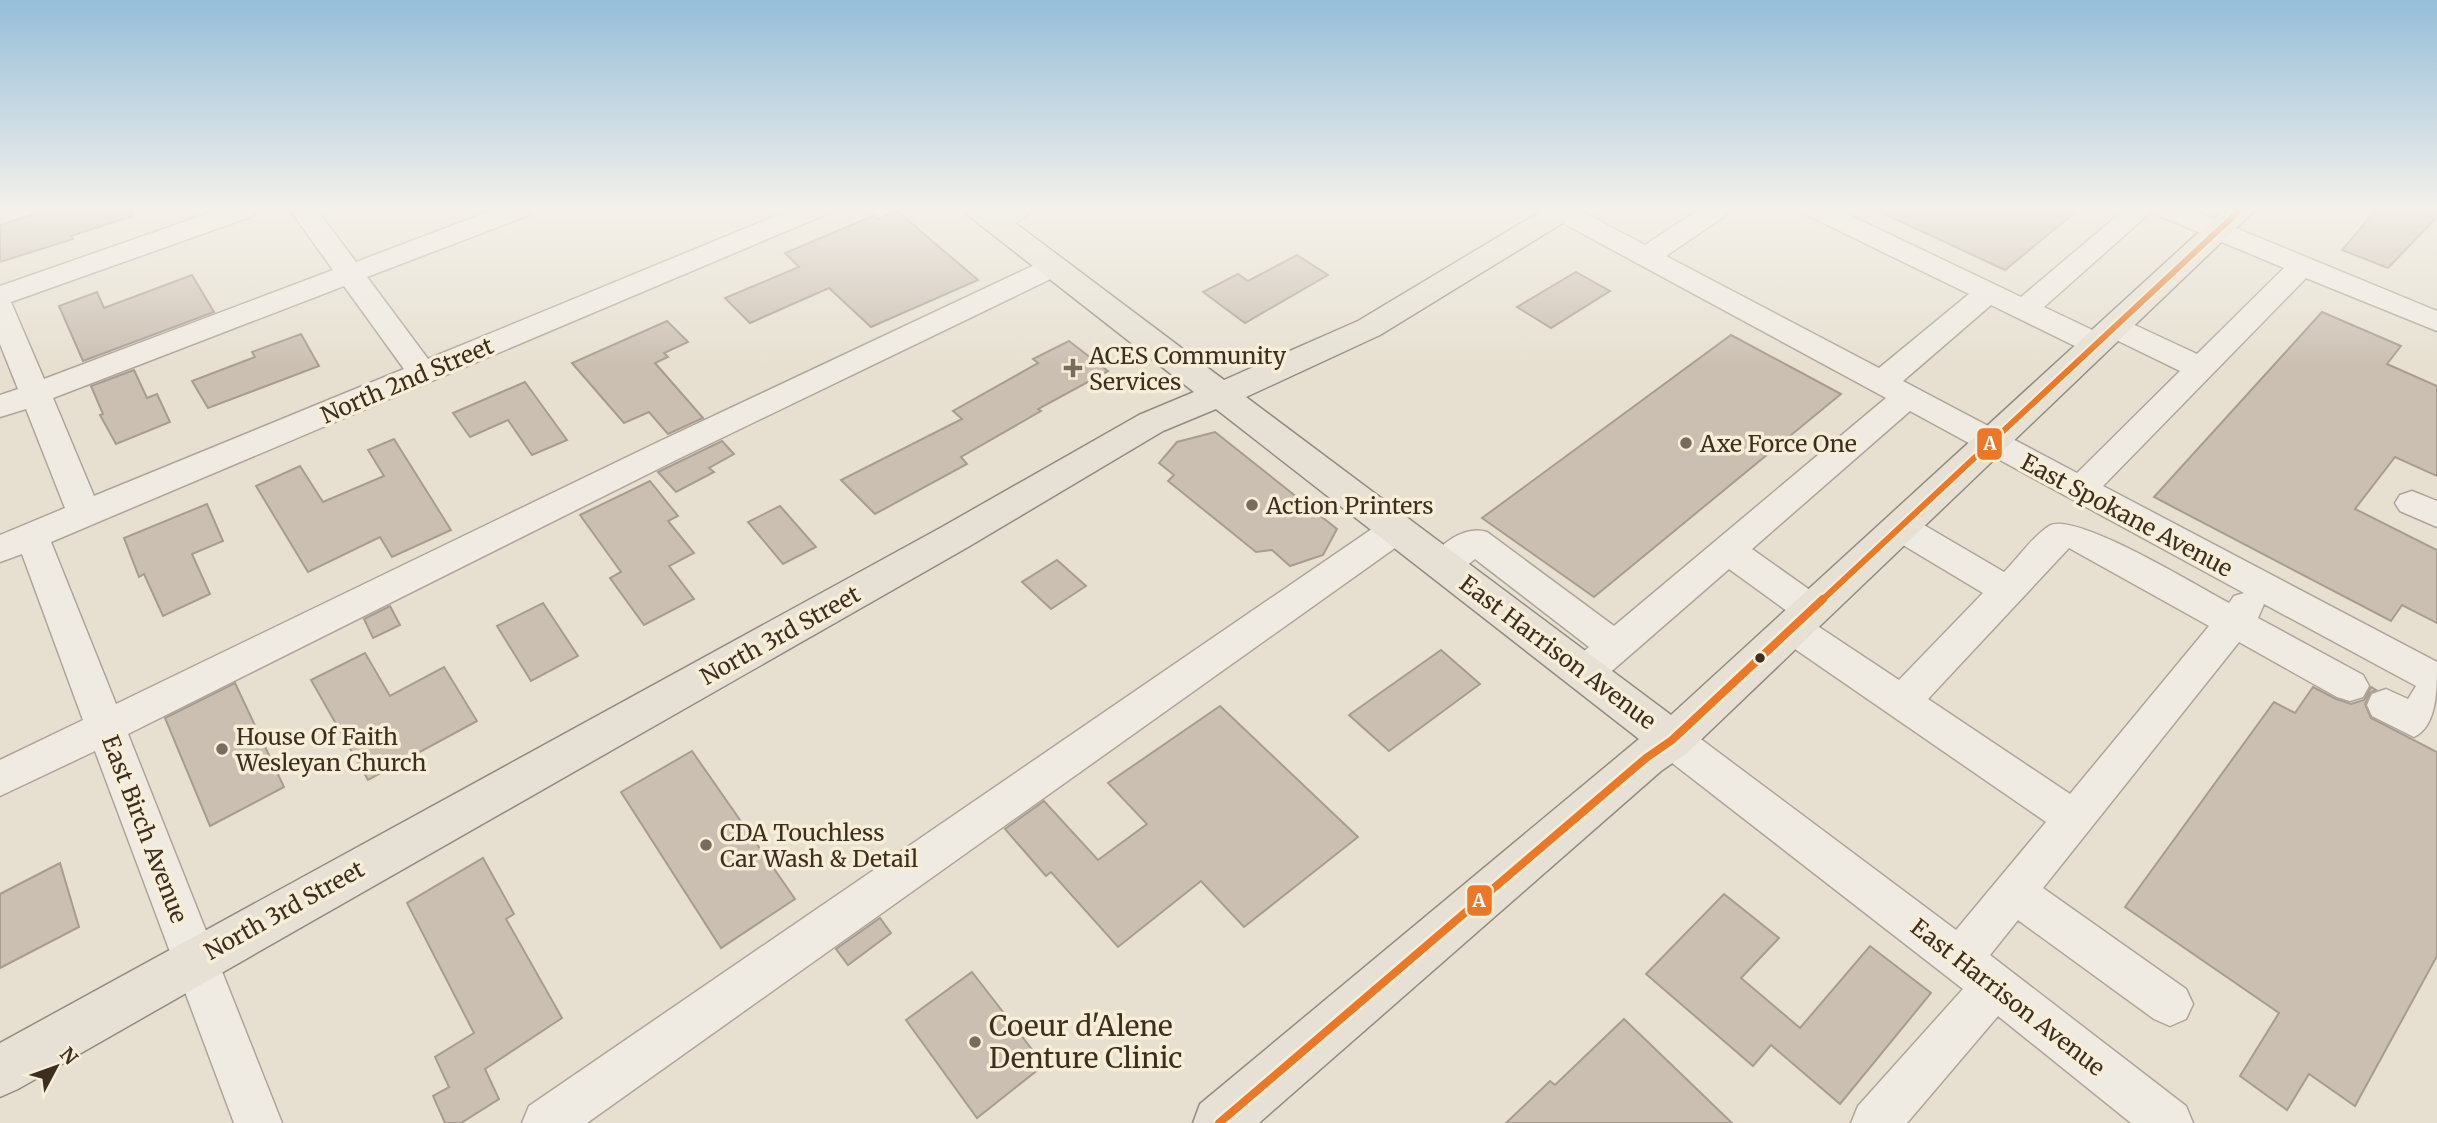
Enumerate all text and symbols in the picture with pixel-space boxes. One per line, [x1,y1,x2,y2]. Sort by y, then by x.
street label: North 2nd Street [316,331,498,429]
place label: ACES Community Services [1088,341,1287,396]
marker: ACES Community Services [1063,358,1083,378]
line badge: A [1976,427,2003,461]
place label: Axe Force One [1699,429,1857,458]
text: A [1982,431,1997,455]
marker: Axe Force One [1678,435,1694,451]
street label: East Spokane Avenue [2016,447,2238,583]
place label: Action Printers [1265,491,1434,520]
marker: Action Printers [1244,497,1260,513]
street label: East Harrison Avenue [1454,569,1662,735]
street label: North 3rd Street [695,579,865,691]
unlabelled marker [1753,651,1767,665]
place label: House Of Faith Wesleyan Church [235,722,427,777]
street label: East Birch Avenue [96,731,194,927]
marker: House Of Faith Wesleyan Church [214,741,230,757]
place label: CDA Touchless Car Wash & Detail [720,818,918,873]
marker: CDA Touchless Car Wash & Detail [698,837,714,853]
street label: North 3rd Street [199,854,369,966]
line badge: A [1466,884,1493,917]
text: A [1471,888,1486,912]
street label: East Harrison Avenue [1905,912,2111,1082]
place label: Coeur d'Alene Denture Clinic [989,1008,1182,1076]
north arrow [21,1032,91,1102]
marker: Coeur d'Alene Denture Clinic [967,1034,983,1050]
text: N [55,1042,83,1069]

